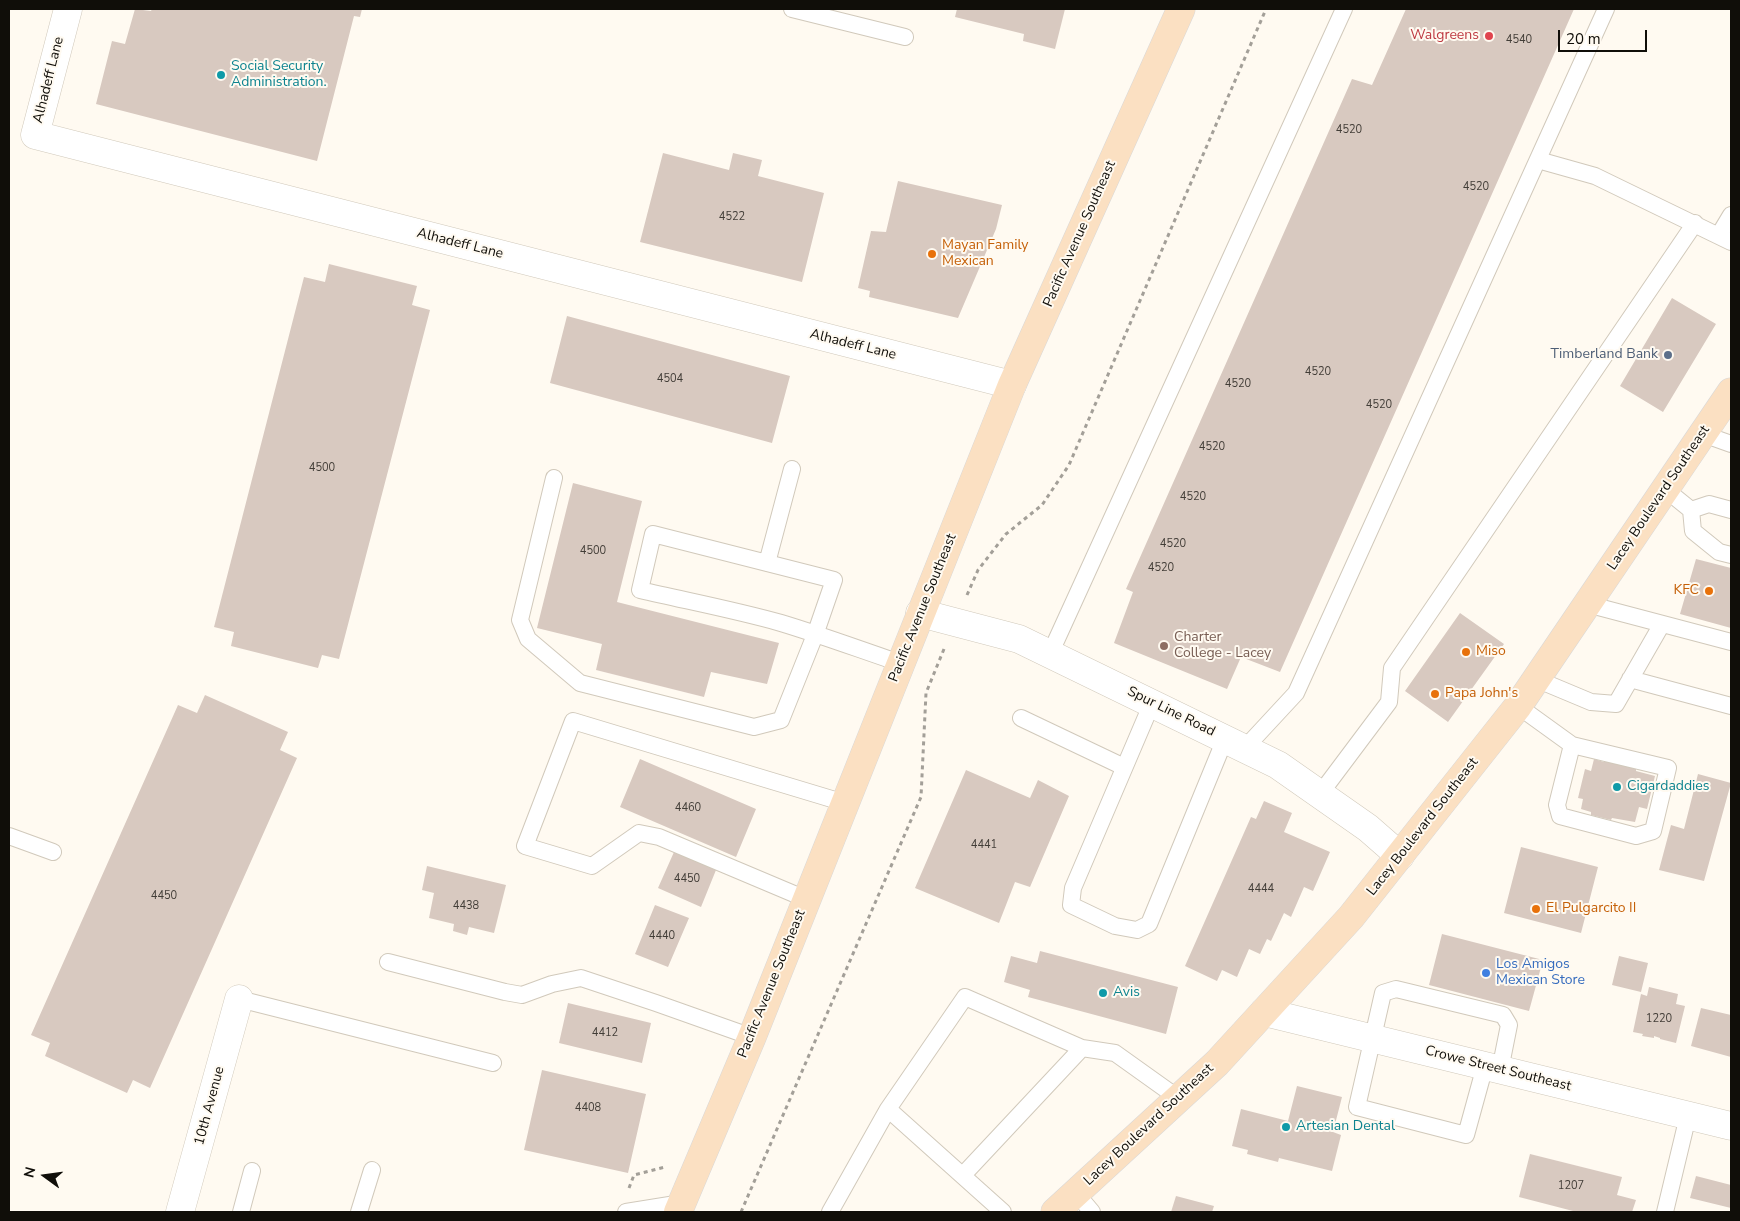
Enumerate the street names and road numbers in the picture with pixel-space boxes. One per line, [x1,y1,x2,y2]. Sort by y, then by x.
street label: Alhadeff Lane [30,35,68,125]
street label: Pacific Avenue Southeast [1040,158,1120,310]
street label: Alhadeff Lane [415,225,505,263]
street label: Alhadeff Lane [808,326,898,364]
street label: Lacey Boulevard Southeast [1604,423,1714,573]
street label: Pacific Avenue Southeast [886,531,960,685]
street label: Spur Line Road [1124,683,1218,741]
street label: Lacey Boulevard Southeast [1364,755,1482,899]
street label: Pacific Avenue Southeast [735,907,809,1061]
street label: Crowe Street Southeast [1423,1043,1573,1095]
street label: Lacey Boulevard Southeast [1081,1061,1217,1189]
street label: 10th Avenue [191,1065,229,1147]

